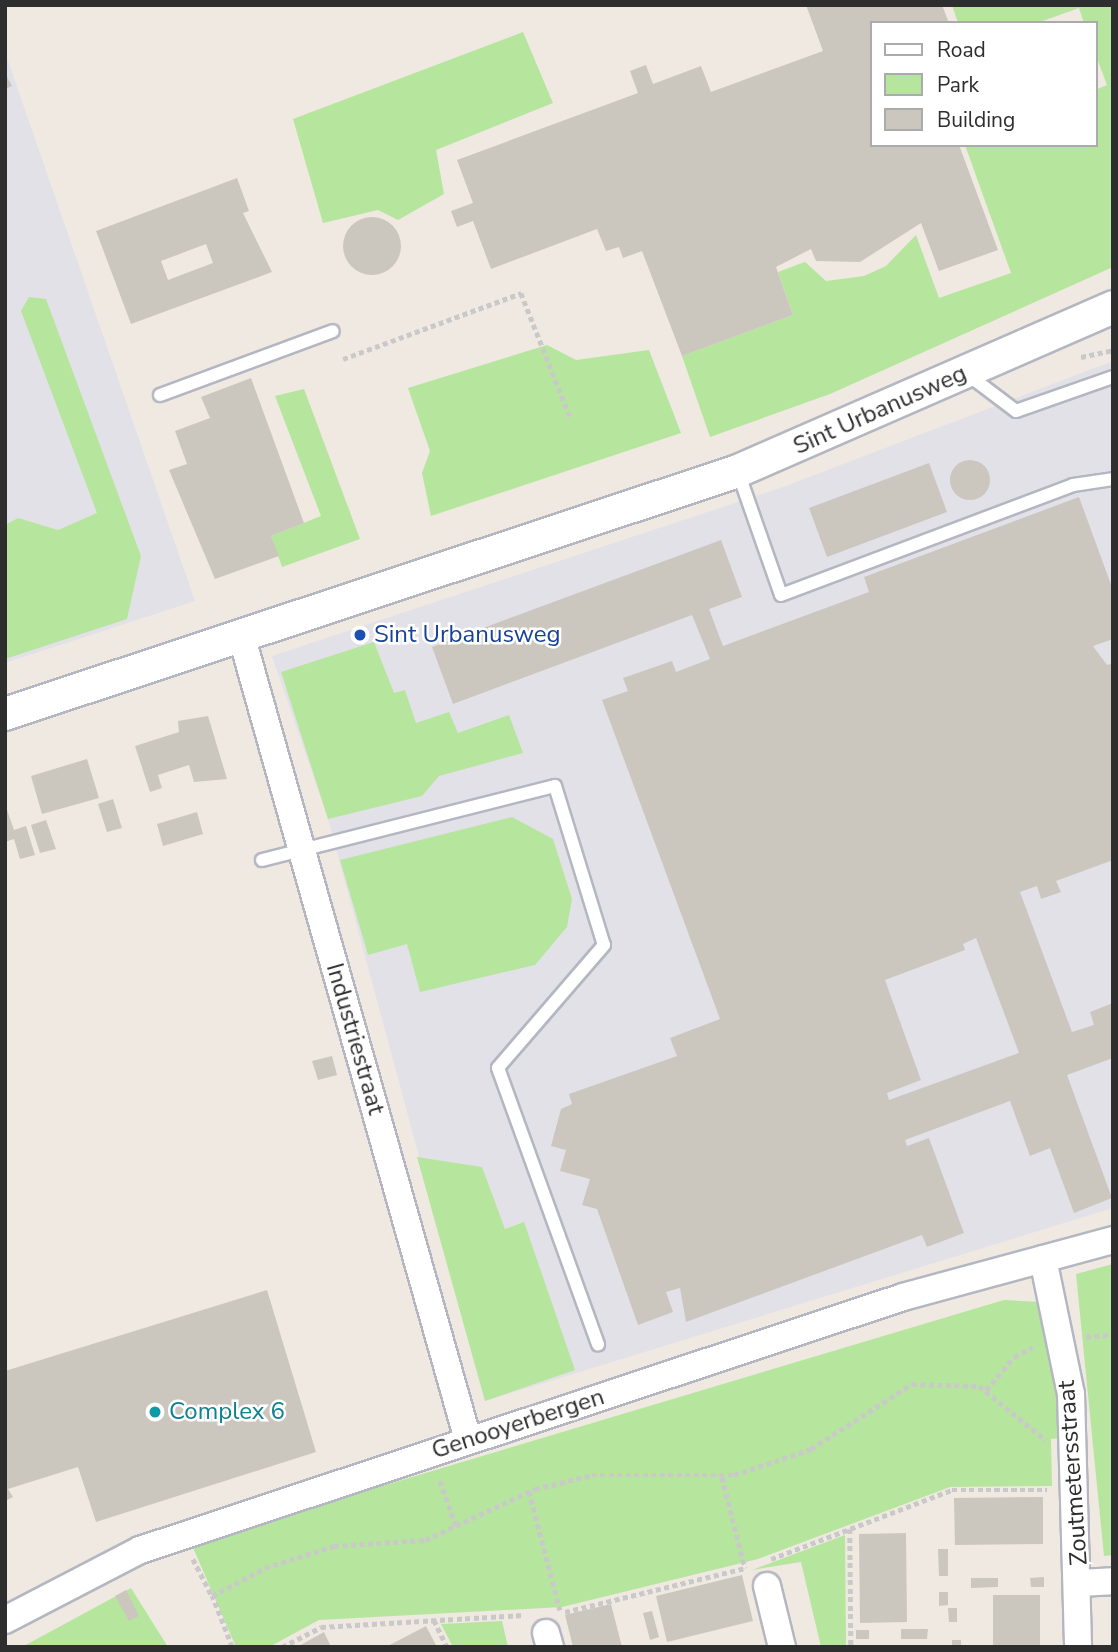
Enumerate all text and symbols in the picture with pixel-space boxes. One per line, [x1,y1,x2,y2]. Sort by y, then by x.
legend [870,21,1097,147]
text: Road [937,36,986,64]
text: Park [937,71,979,99]
text: Building [937,106,1015,134]
street label: Sint Urbanusweg [789,359,971,461]
place label: Sint Urbanusweg [374,621,561,649]
marker: Sint Urbanusweg [352,627,368,643]
street label: Industriestraat [320,960,390,1118]
street label: Zoutmetersstraat [1052,1379,1094,1567]
street label: Genooyerbergen [428,1383,608,1465]
place label: Complex 6 [169,1398,285,1426]
marker: Complex 6 [147,1404,163,1420]

